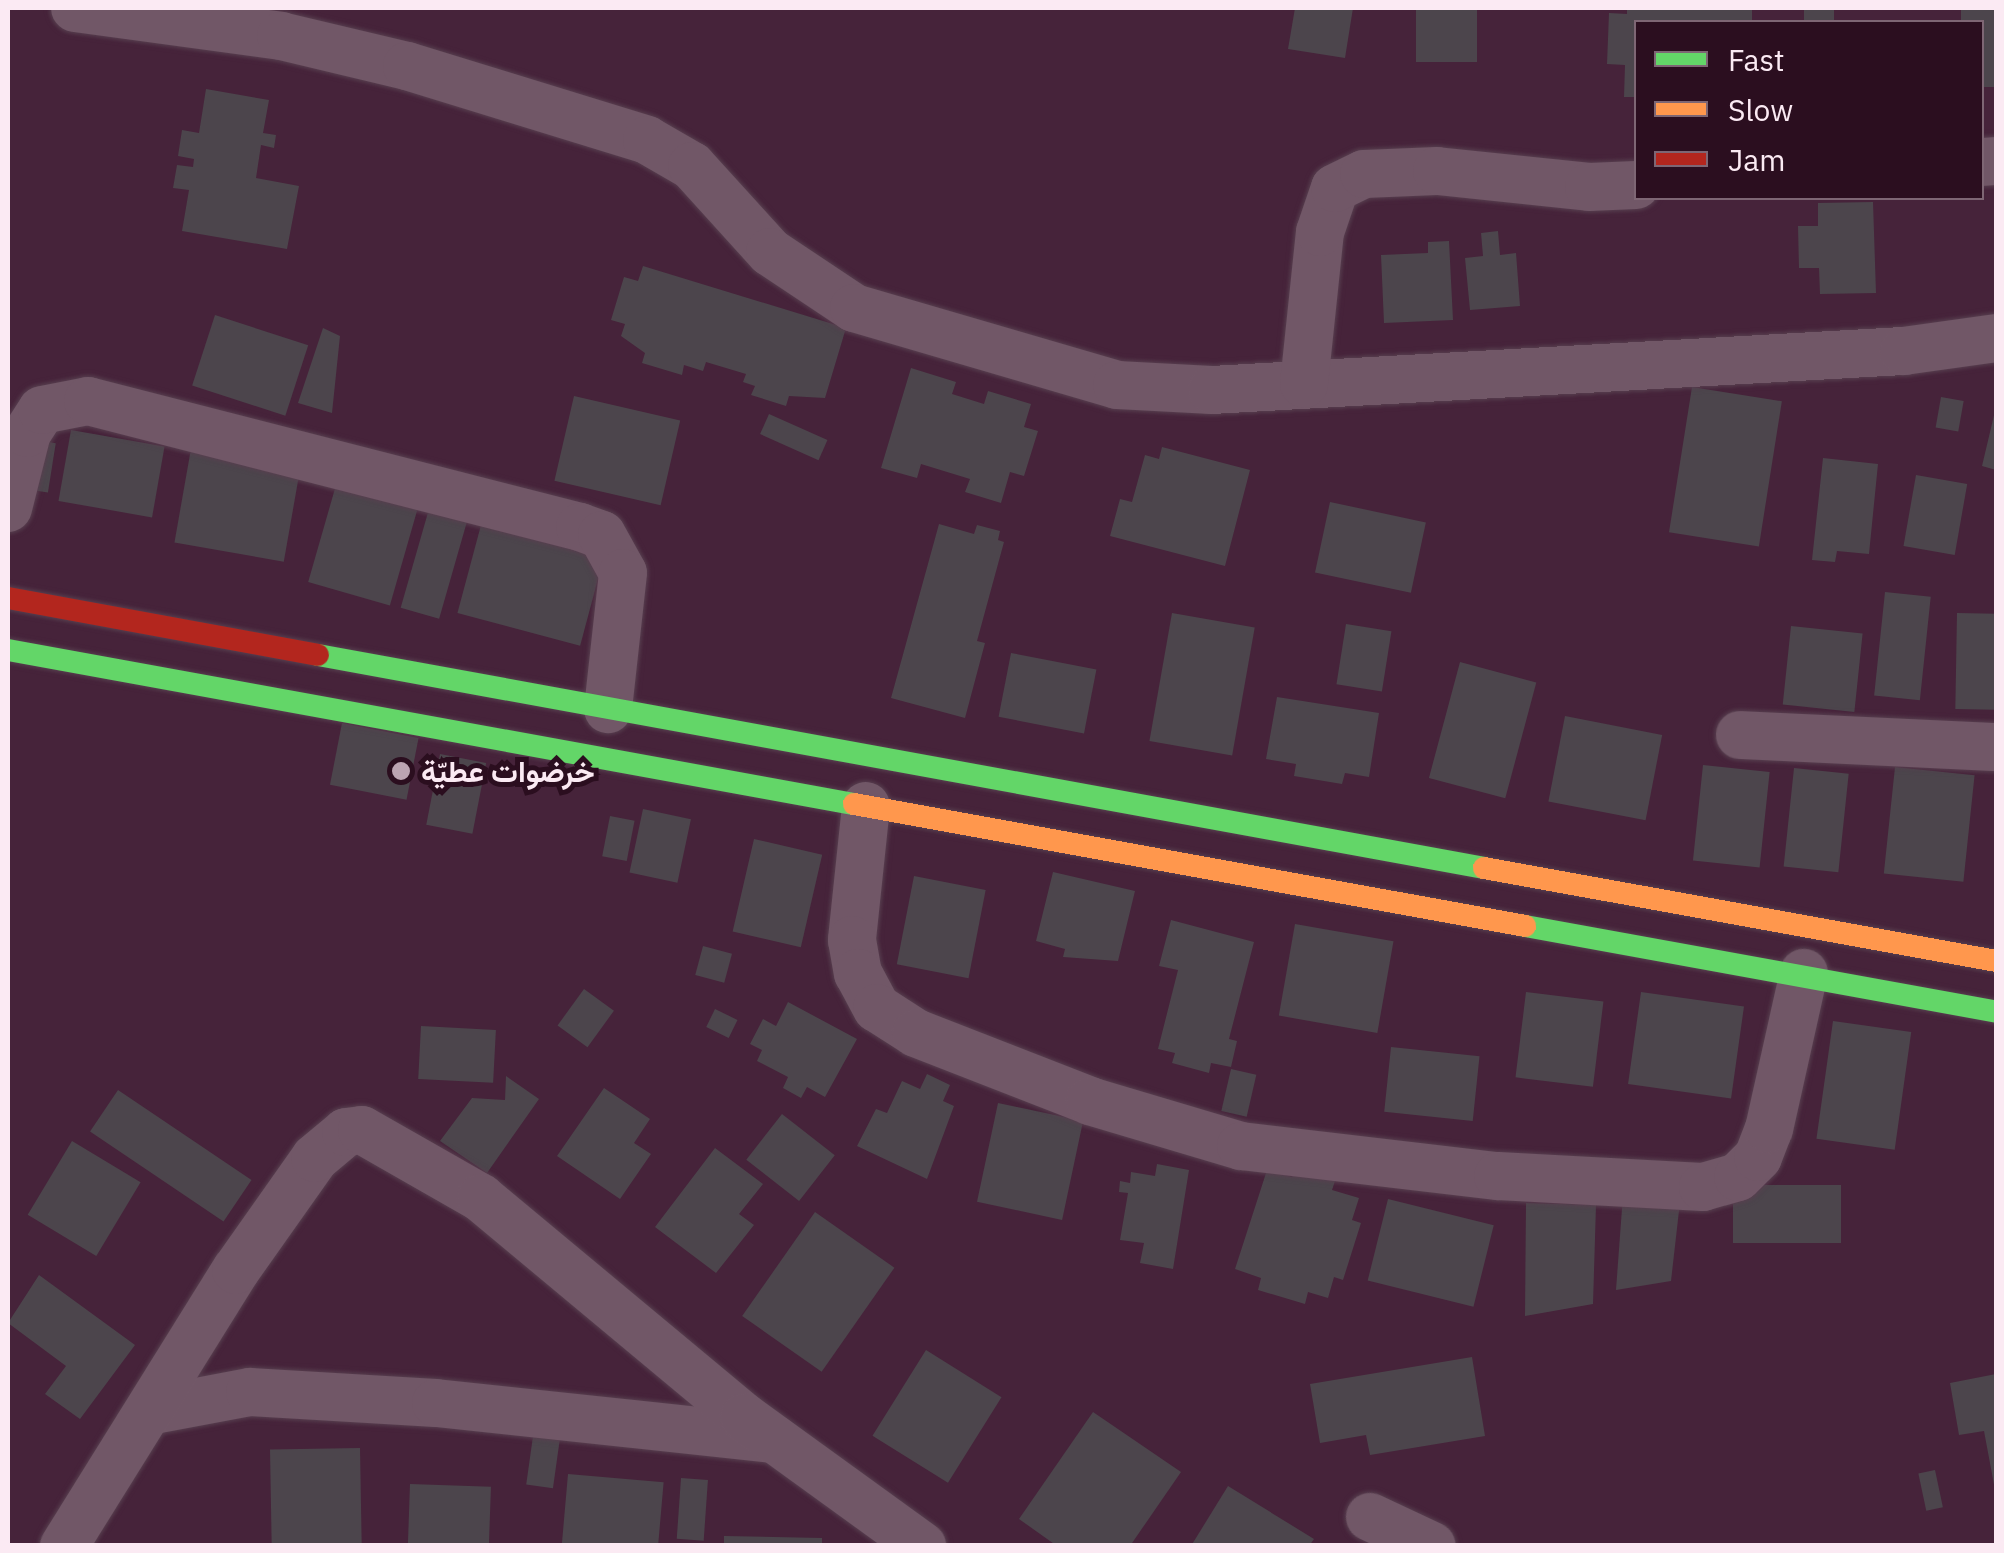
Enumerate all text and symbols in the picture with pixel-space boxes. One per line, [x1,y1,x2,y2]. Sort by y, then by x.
legend [1634,20,1984,200]
text: Fast [1728,40,1785,79]
text: Slow [1728,90,1793,129]
text: Jam [1728,140,1786,179]
place label: خرضوات عطيّة [421,753,595,789]
marker: خرضوات عطيّة [390,760,412,782]

